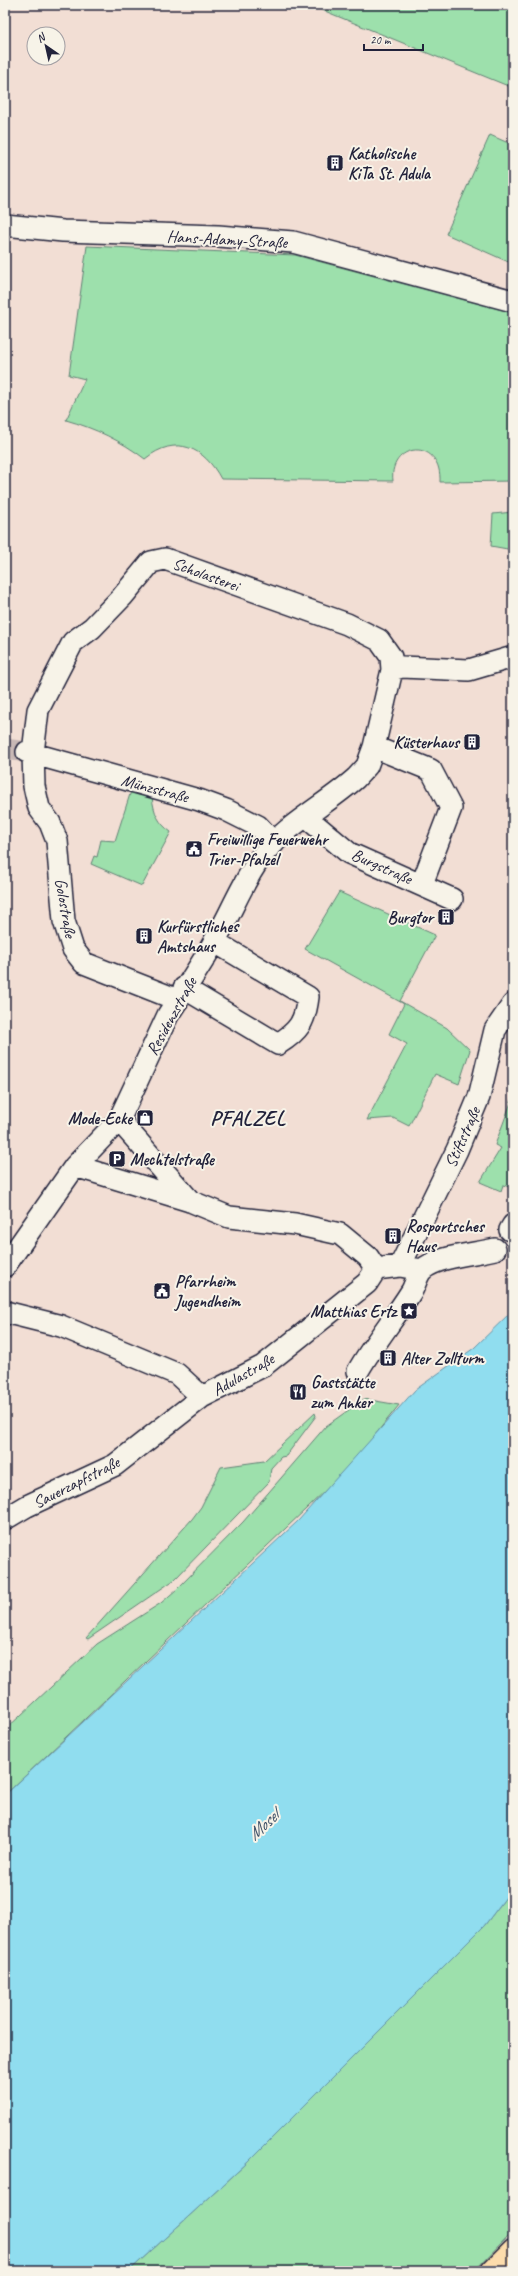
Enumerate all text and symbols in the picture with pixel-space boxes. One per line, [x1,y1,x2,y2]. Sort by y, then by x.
north arrow [26,26,66,66]
scale bar [364,26,423,52]
text: N [34,29,49,45]
text: 20 m [370,32,392,48]
place label: Katholische KiTa St. Adula [348,143,432,184]
building icon: Katholische KiTa St. Adula [325,153,345,173]
street label: Hans-Adamy-Straße [166,226,289,253]
street label: Scholasterei [170,553,244,597]
place label: Küsterhaus [393,732,461,753]
building icon: Küsterhaus [462,732,482,752]
street label: Münzstraße [119,769,192,808]
place label: Freiwillige Feuerwehr Trier-Pfalzel [207,829,329,870]
public building icon: Freiwillige Feuerwehr Trier-Pfalzel [184,839,204,859]
street label: Burgstraße [348,844,417,890]
street label: Golostraße [50,877,81,941]
place label: Burgtor [388,907,435,928]
building icon: Burgtor [436,907,456,927]
place label: Kurfürstliches Amtshaus [157,916,240,957]
building icon: Kurfürstliches Amtshaus [134,926,154,946]
street label: Residenzstraße [141,972,202,1059]
street label: Stiftstraße [440,1102,486,1171]
district label: PFALZEL [210,1105,286,1131]
place label: Mode-Ecke [68,1108,134,1129]
shop icon: Mode-Ecke [135,1108,155,1128]
parking icon: Mechtelstraße [107,1149,127,1169]
place label: Mechtelstraße [130,1149,216,1170]
place label: Rosportsches Haus [406,1216,486,1257]
building icon: Rosportsches Haus [383,1226,403,1246]
place label: Pfarrheim Jugendheim [174,1271,242,1312]
public building icon: Pfarrheim Jugendheim [152,1281,172,1301]
place label: Matthias Ertz [310,1301,398,1322]
place icon: Matthias Ertz [399,1301,419,1321]
street label: Adulastraße [209,1348,279,1400]
building icon: Alter Zollturm [378,1348,398,1368]
place label: Alter Zollturm [401,1348,485,1369]
place label: Gaststätte zum Anker [311,1372,377,1413]
restaurant icon: Gaststätte zum Anker [288,1382,308,1402]
street label: Sauerzapfstraße [29,1451,124,1513]
water label: Mosel [243,1801,287,1845]

